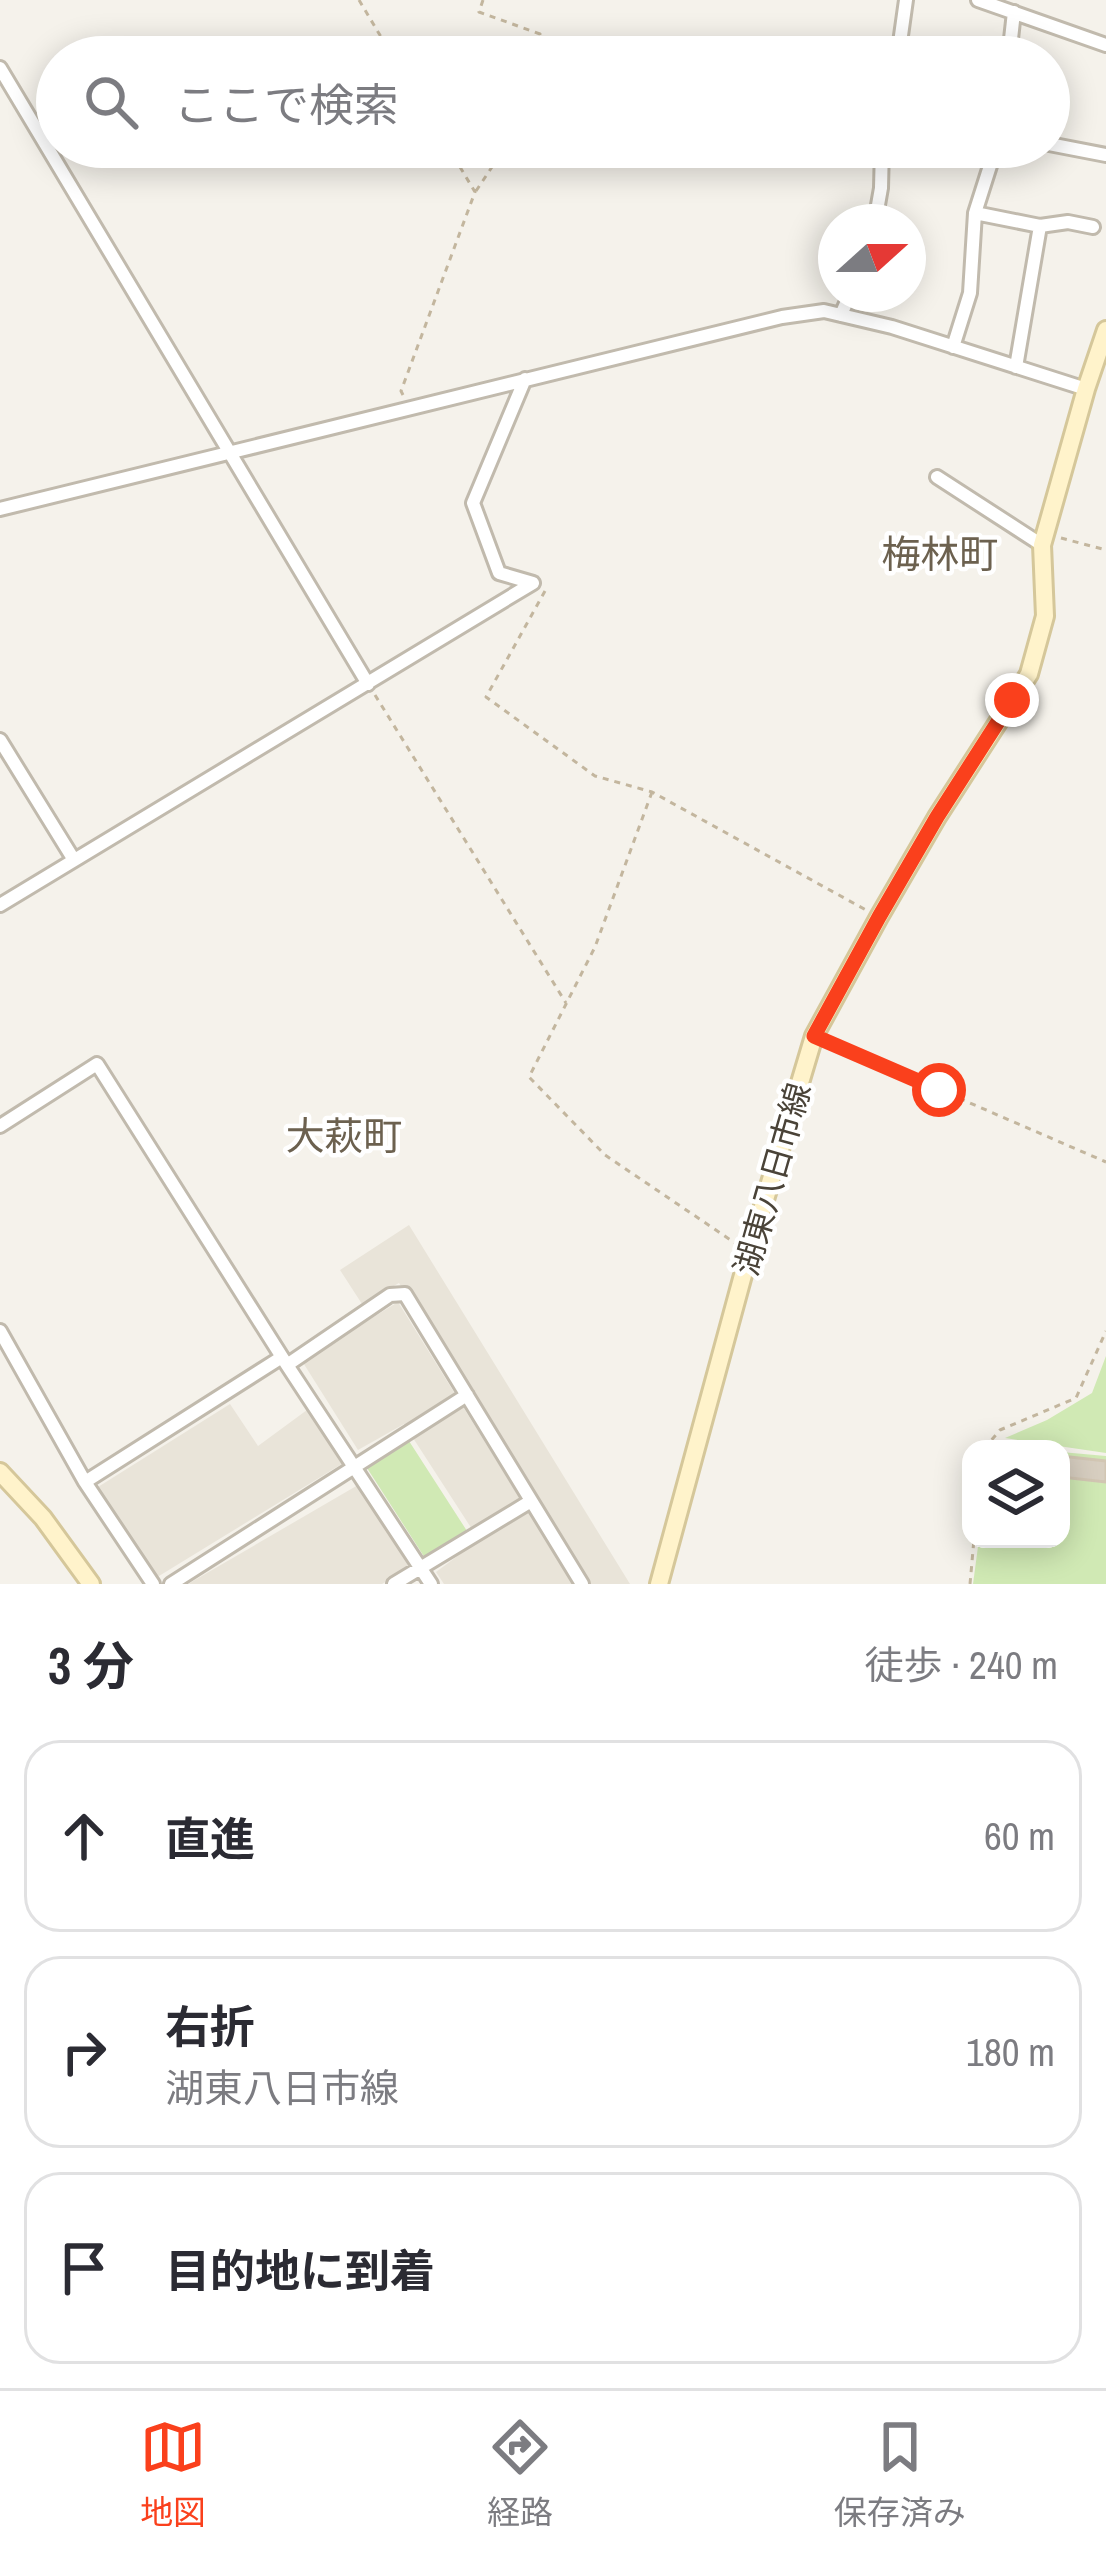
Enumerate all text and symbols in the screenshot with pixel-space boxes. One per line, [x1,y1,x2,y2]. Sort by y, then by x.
search box [36,36,1070,168]
icon: search [78,69,144,135]
text: ここで検索 [174,74,399,135]
north arrow [818,204,926,312]
district label: 梅林町 [881,528,999,580]
route end [985,673,1039,727]
route start [912,1063,966,1117]
street label: 湖東八日市線 [724,1078,820,1280]
district label: 大萩町 [285,1110,403,1162]
map controls [962,1440,1070,1548]
button: layers [962,1440,1070,1548]
text: 3 分 [48,1631,134,1700]
text: 徒歩 · 240 m [864,1639,1058,1691]
icon: ahead [51,1803,117,1869]
text: 直進 [165,1808,255,1869]
text: 60 m [984,1810,1055,1862]
text: 右折 [165,1996,255,2057]
icon: right [51,2019,117,2085]
text: 180 m [966,2026,1055,2078]
text: 湖東八日市線 [165,2062,399,2114]
icon: arrive [51,2235,117,2301]
text: 目的地に到着 [165,2240,435,2301]
tab: 地図 [140,2414,206,2534]
tab: 経路 [487,2414,553,2534]
tab: 保存済み [834,2414,966,2534]

